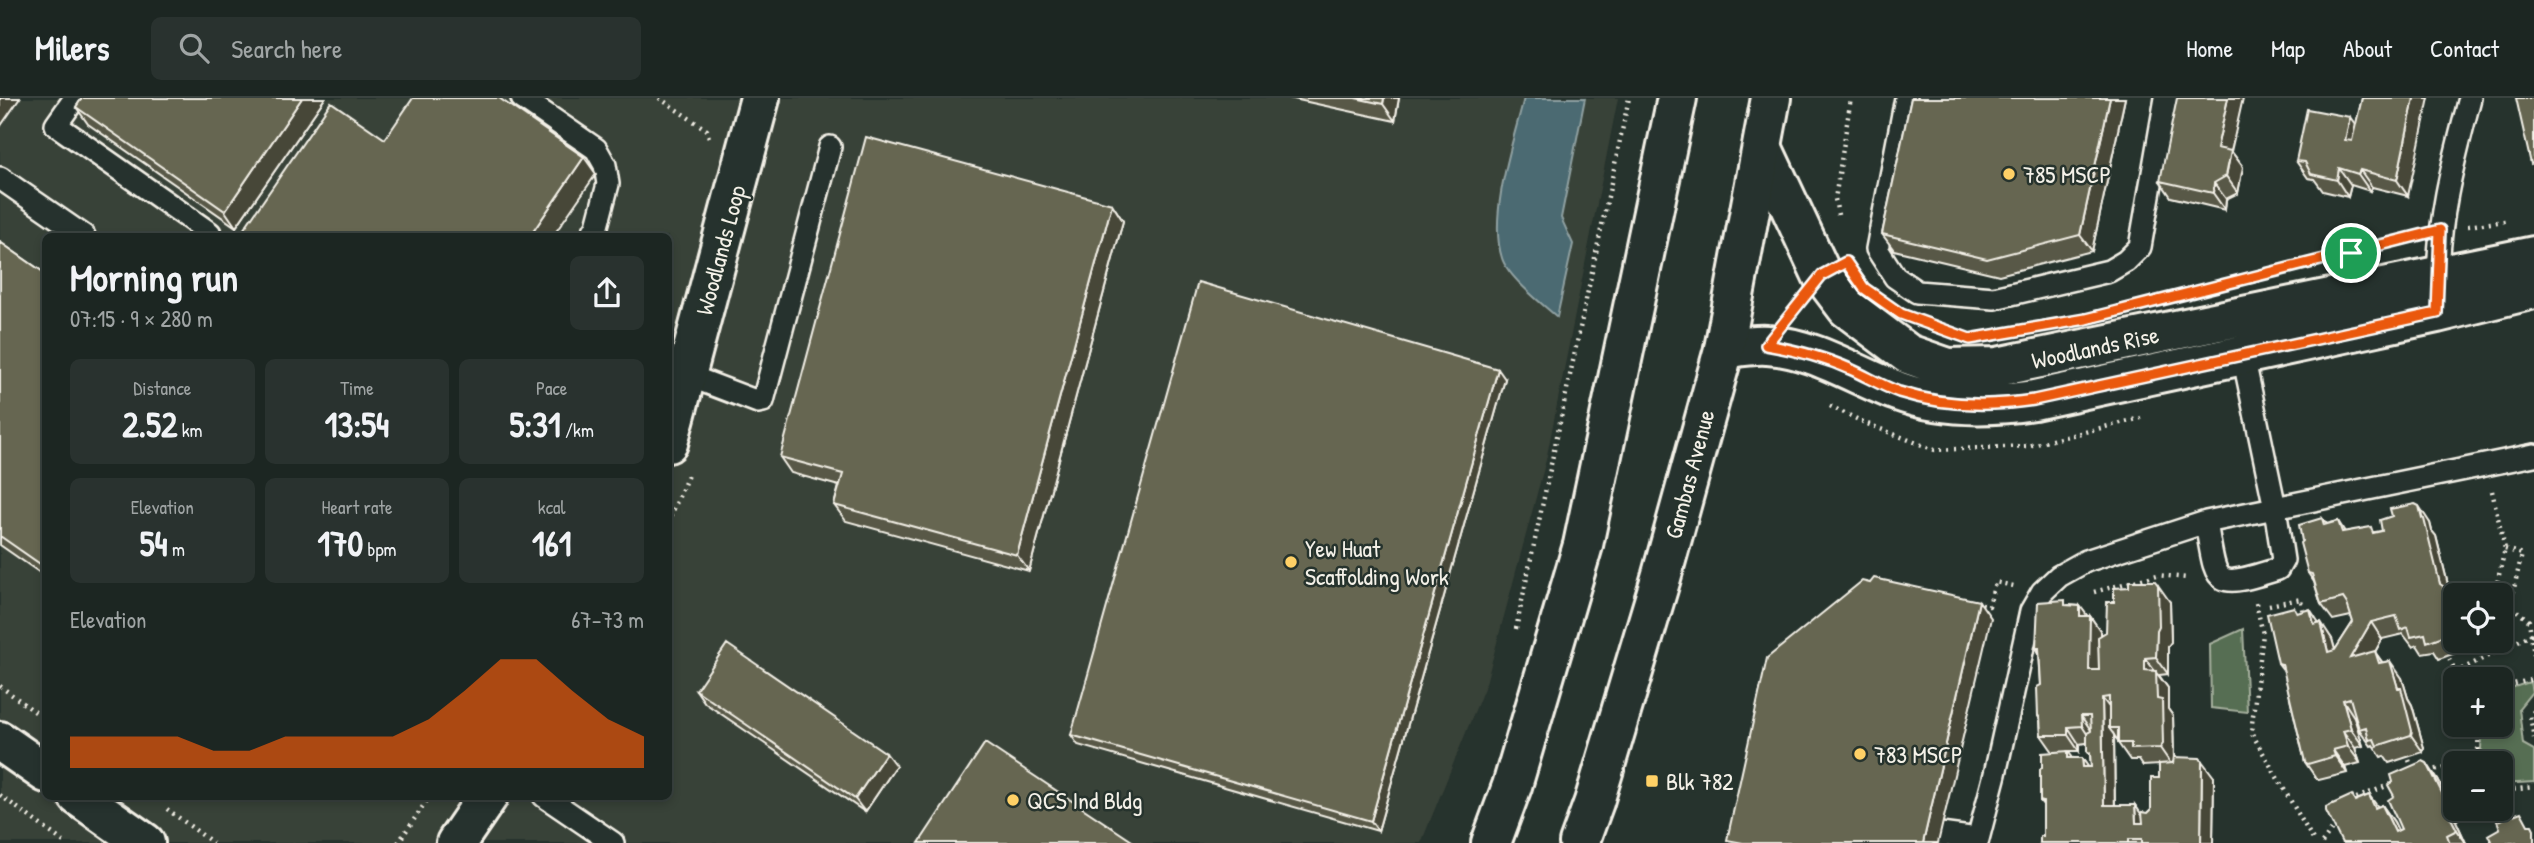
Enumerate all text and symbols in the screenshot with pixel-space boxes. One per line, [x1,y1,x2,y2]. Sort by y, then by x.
search box [151,17,641,80]
text: Milers [35,26,109,70]
icon: search [175,29,213,67]
text: Search here [231,31,342,66]
text: Home [2186,32,2233,64]
text: Map [2271,32,2305,64]
text: About [2343,32,2392,64]
text: Contact [2430,32,2499,64]
place label: 785 MSCP [2023,158,2111,190]
marker: 785 MSCP [2001,166,2017,182]
street label: Woodlands Loop [687,182,753,318]
pin [2321,223,2381,283]
icon: arrive [2332,234,2370,272]
text: Morning run [70,251,238,303]
button: share [570,256,644,330]
text: 07:15 · 9 × 280 m [70,303,213,334]
street label: Woodlands Rise [2028,318,2162,376]
text: Distance [133,375,191,401]
text: Time [340,375,374,401]
text: Pace [536,375,567,401]
text: 2.52 [122,401,177,448]
text: 13:54 [325,401,389,448]
text: 5:31 [509,401,561,448]
street label: Gambas Avenue [1656,406,1722,542]
text: km [177,417,202,443]
text: /km [561,417,594,443]
text: Elevation [131,494,194,520]
text: Heart rate [322,494,392,520]
text: kcal [538,494,566,520]
text: 54 [140,520,168,567]
text: 170 [318,520,363,567]
text: 161 [532,520,571,567]
place label: Yew Huat Scaffolding Work [1305,532,1449,592]
text: m [168,536,185,562]
text: bpm [363,536,396,562]
marker: Yew Huat Scaffolding Work [1283,554,1299,570]
map controls [2443,583,2513,821]
button: locate [2443,583,2513,653]
text: Elevation [70,604,146,635]
text: 67–73 m [571,604,644,635]
button: + [2443,667,2513,737]
place label: 783 MSCP [1874,738,1963,770]
marker: 783 MSCP [1852,746,1868,762]
button: − [2443,751,2513,821]
place label: Blk 782 [1666,765,1734,797]
marker: Blk 782 [1644,773,1660,789]
place label: QCS Ind Bldg [1027,784,1142,816]
marker: QCS Ind Bldg [1005,792,1021,808]

